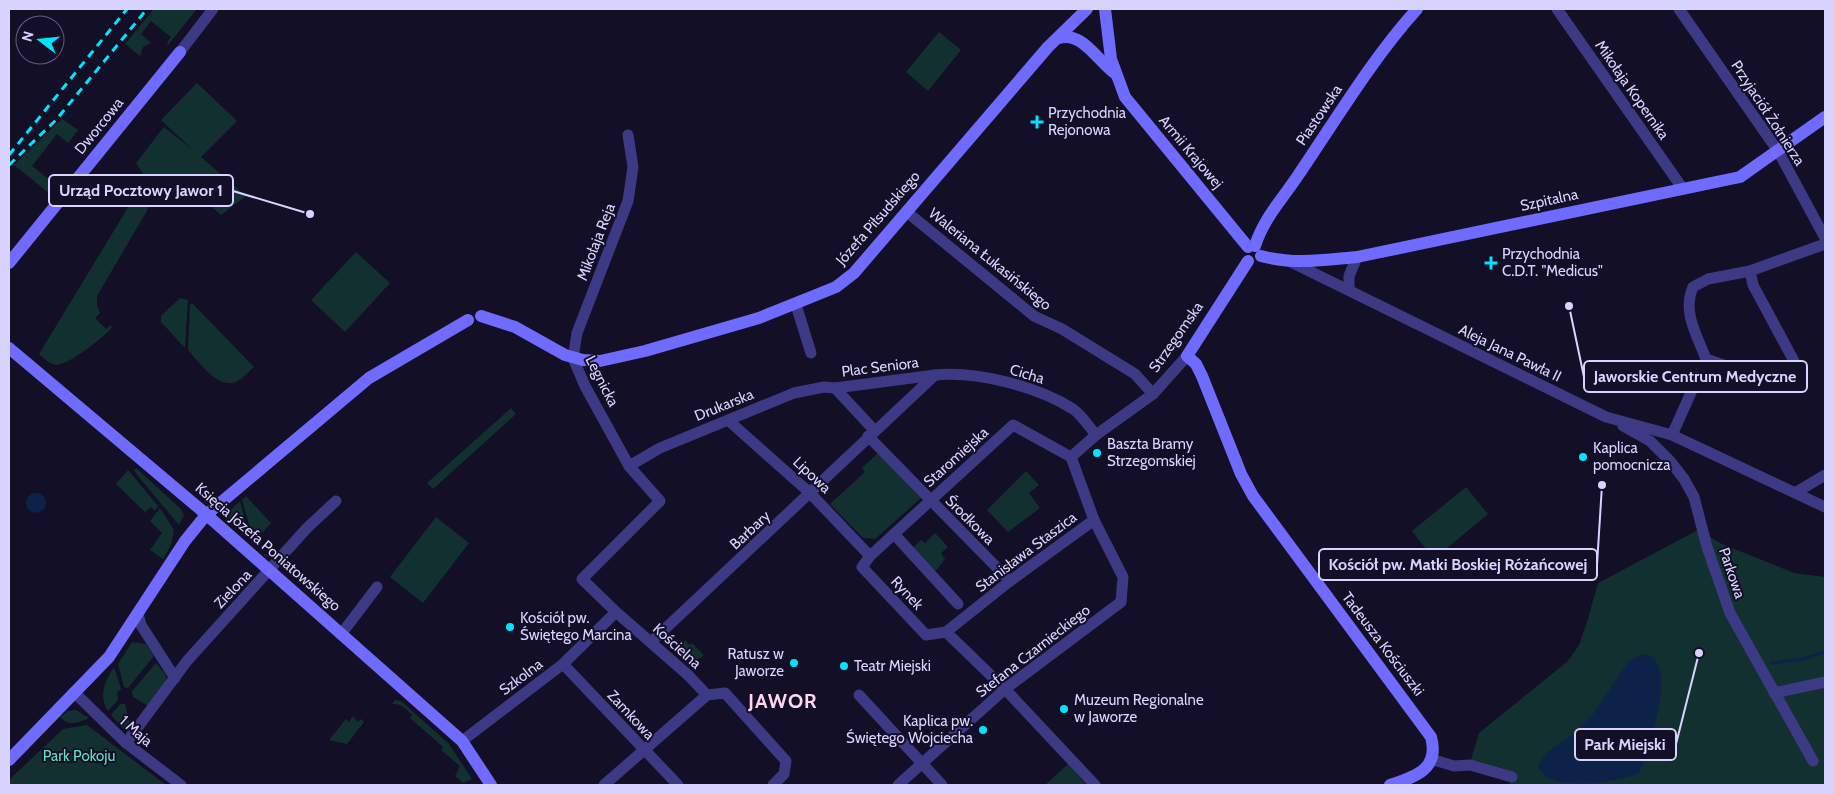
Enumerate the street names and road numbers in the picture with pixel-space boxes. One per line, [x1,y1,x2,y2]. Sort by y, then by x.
street label: Mikołaja Kopernika [1591,37,1673,144]
street label: Przyjaciół Żołnierza [1727,57,1810,170]
street label: Piastowska [1292,81,1346,149]
street label: Dworcowa [71,94,128,158]
street label: Armii Krajowej [1155,112,1227,192]
street label: Józefa Piłsudskiego [832,167,924,270]
street label: Szpitalna [1518,185,1580,215]
street label: Mikołaja Reja [573,200,619,283]
street label: Waleriana Łukasińskiego [925,204,1055,314]
street label: Strzegomska [1145,298,1207,376]
street label: Aleja Jana Pawła II [1456,320,1564,386]
street label: Legnicka [582,353,623,410]
street label: Plac Seniora [840,353,920,381]
street label: Cicha [1008,360,1047,388]
street label: Drukarska [692,385,757,425]
street label: Staromiejska [920,423,993,491]
street label: Lipowa [789,453,835,498]
street label: Księcia Józefa Poniatowskiego [192,479,344,615]
street label: Środkowa [942,491,1000,549]
street label: Barbary [726,507,774,553]
street label: Stanisława Staszica [972,508,1081,596]
street label: Parkowa [1715,545,1749,602]
street label: Zielona [211,565,256,612]
street label: Rynek [887,572,927,614]
street label: Tadeusza Kościuszki [1338,588,1428,700]
street label: Stefana Czarnieckiego [972,601,1094,701]
street label: Kościelna [649,619,706,673]
street label: Szkolna [496,654,547,699]
street label: Zamkowa [604,687,659,744]
street label: 1 Maja [116,712,157,751]

